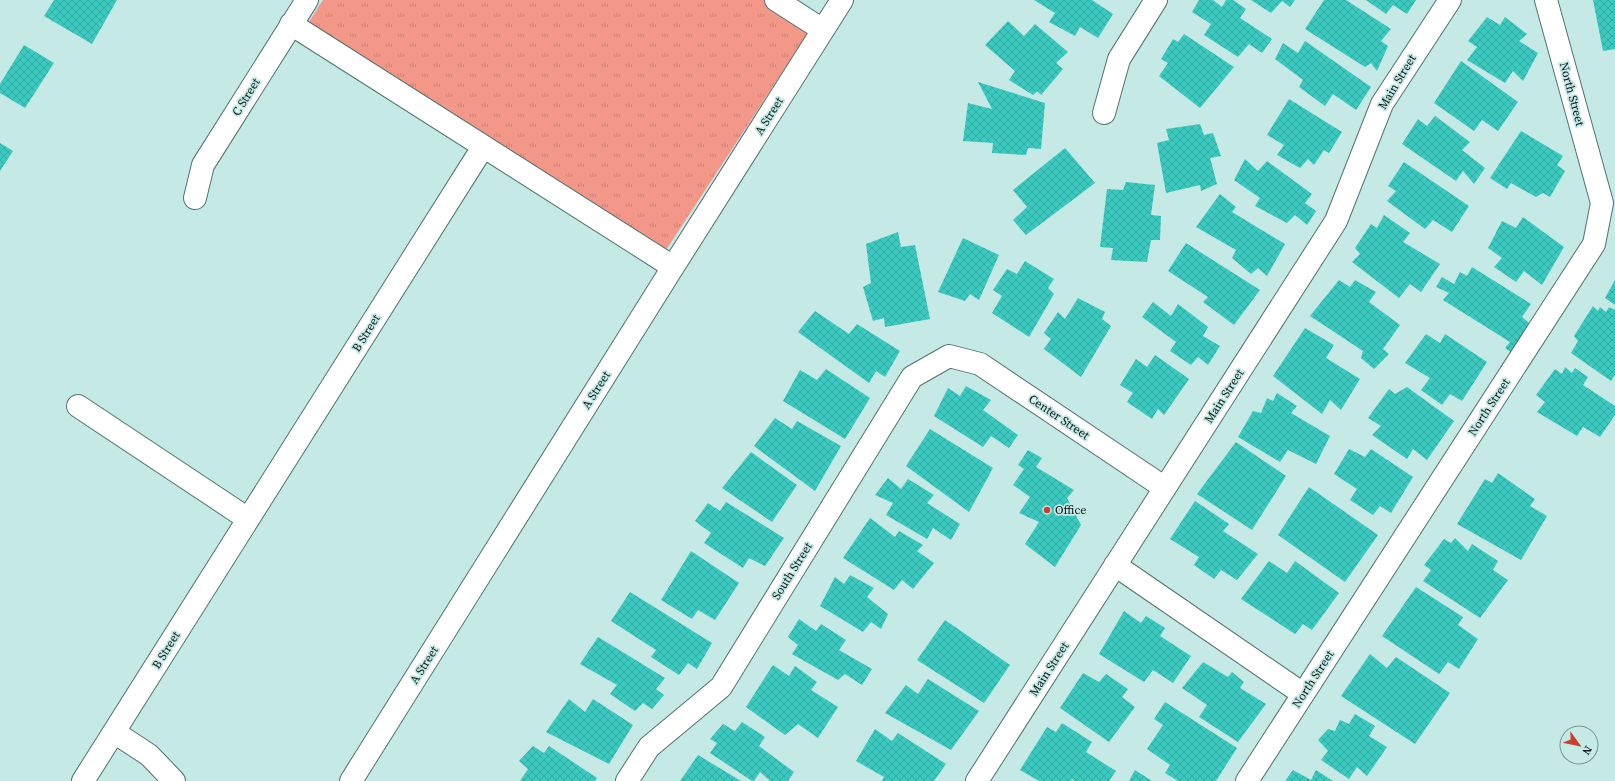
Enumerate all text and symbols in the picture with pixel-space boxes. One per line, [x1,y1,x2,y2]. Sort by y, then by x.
street label: Main Street [1374,51,1420,112]
street label: North Street [1556,60,1588,128]
street label: C Street [228,75,264,119]
street label: A Street [751,94,787,138]
street label: B Street [348,311,384,355]
street label: Main Street [1201,366,1247,426]
street label: A Street [578,368,614,412]
street label: North Street [1464,375,1514,439]
street label: Center Street [1026,391,1092,443]
place label: Office [1055,502,1086,518]
marker: Office [1042,505,1052,515]
street label: South Street [768,539,816,603]
street label: B Street [148,628,184,672]
street label: Main Street [1026,639,1072,699]
street label: A Street [406,643,442,687]
street label: North Street [1288,647,1338,711]
north arrow [1559,725,1599,765]
text: N [1578,743,1595,758]

